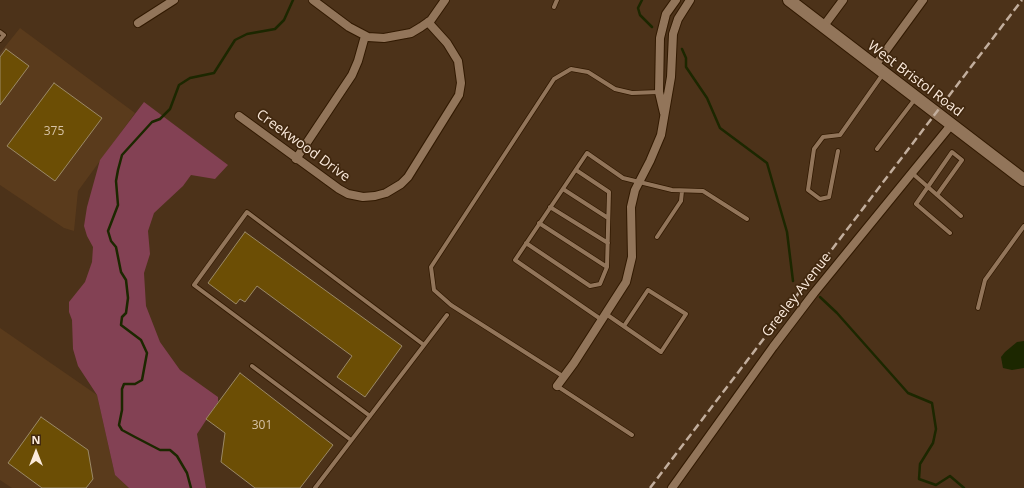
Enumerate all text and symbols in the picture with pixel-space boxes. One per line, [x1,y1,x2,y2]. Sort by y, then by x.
street label: West Bristol Road [864,38,966,120]
street label: Creekwood Drive [253,106,353,186]
house number: 375 [44,125,64,139]
street label: Greeley Avenue [759,249,835,341]
house number: 301 [252,419,272,433]
north arrow [16,432,56,472]
text: N [32,432,40,447]

